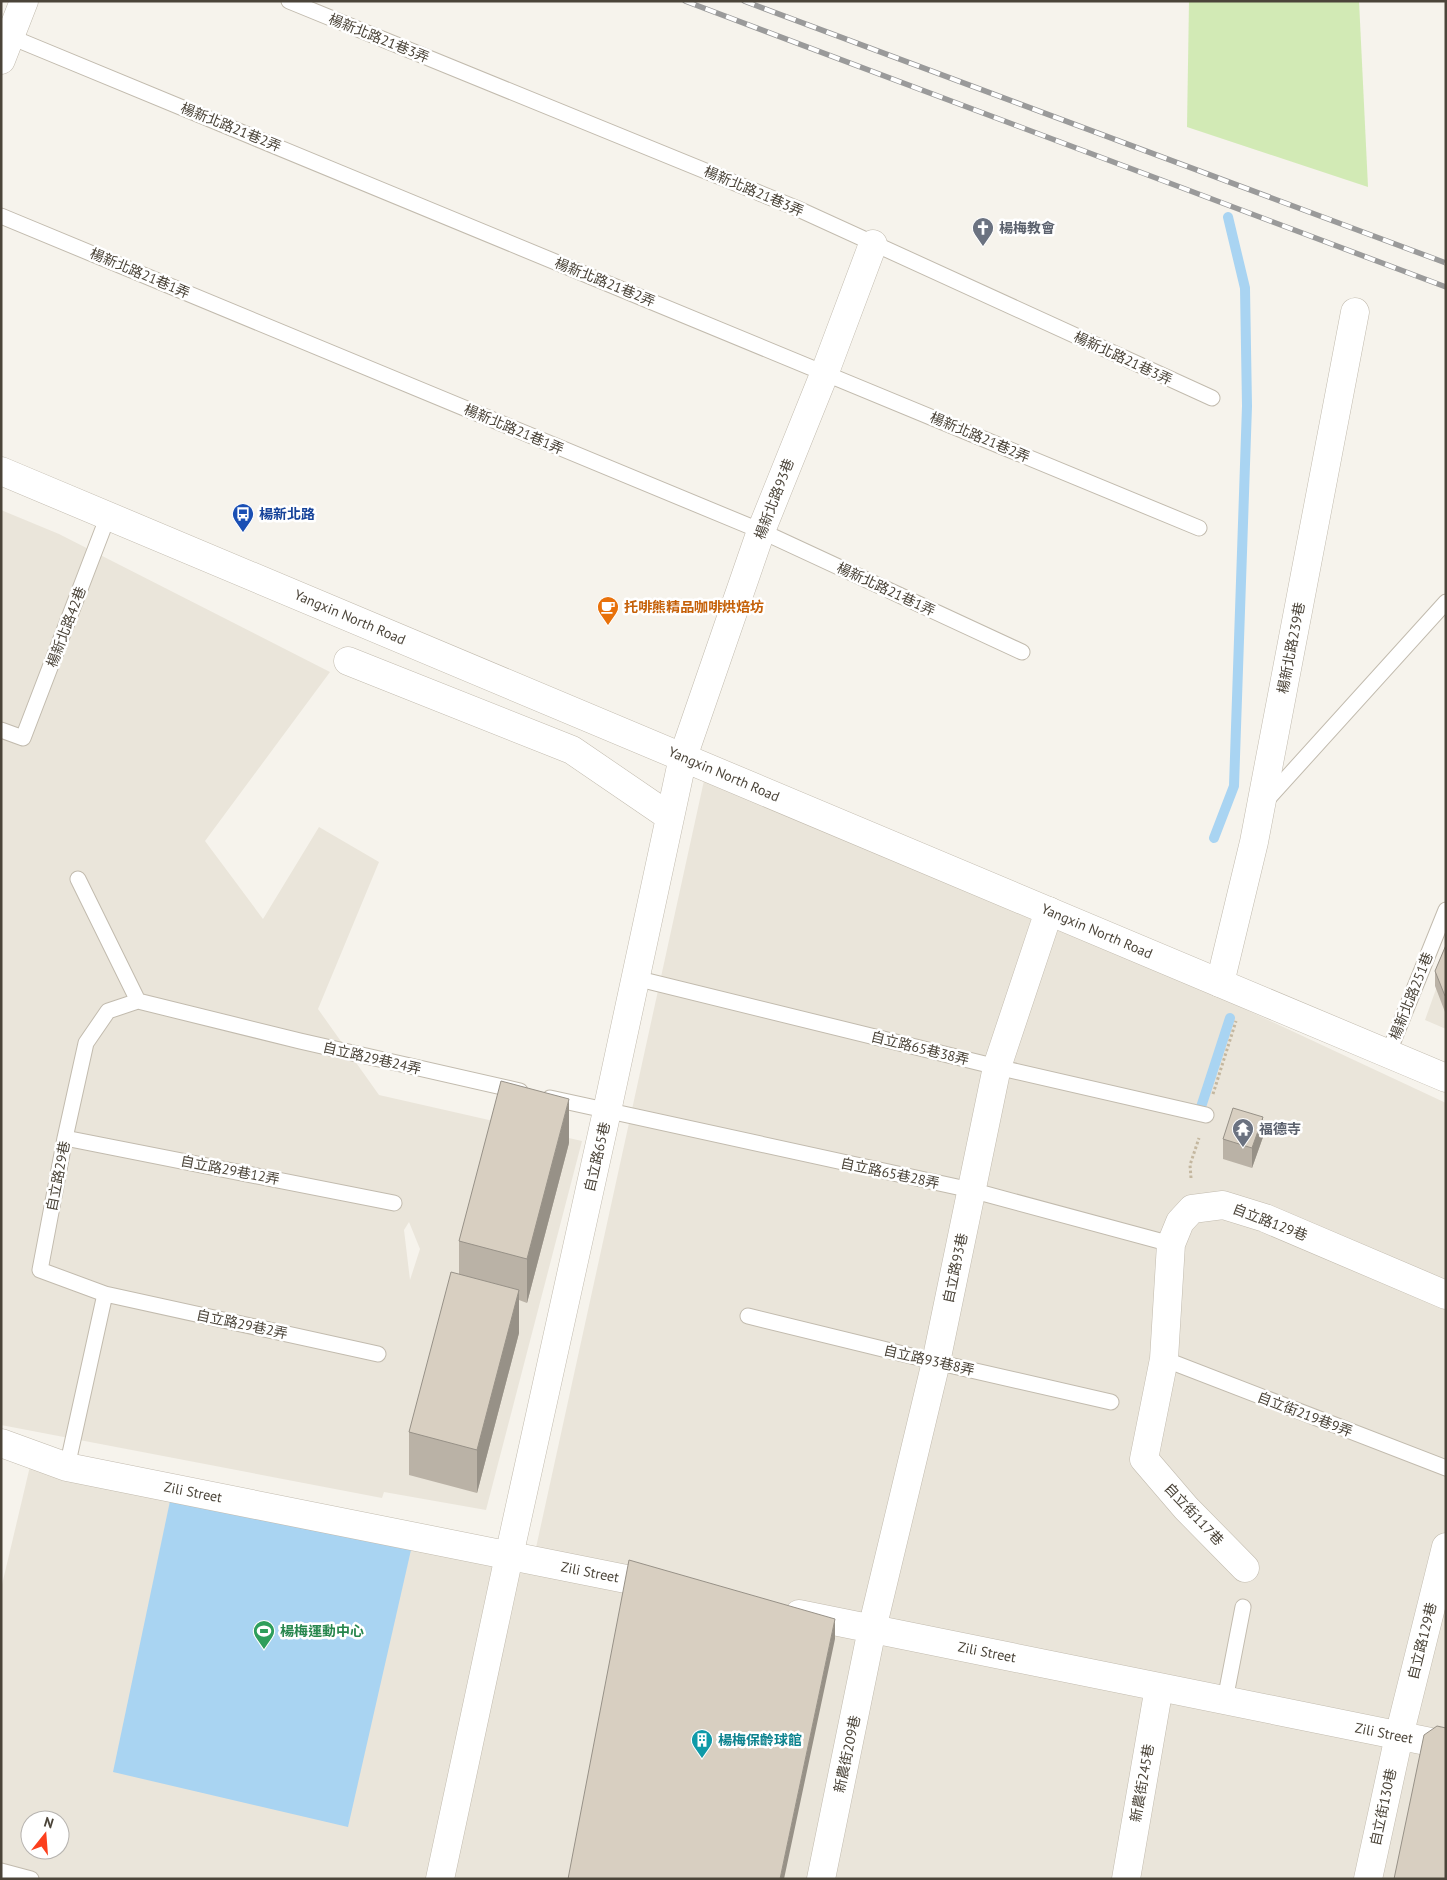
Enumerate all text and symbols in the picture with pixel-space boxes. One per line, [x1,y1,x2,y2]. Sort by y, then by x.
street label: 楊新北路21巷3弄 [326,10,432,66]
street label: 楊新北路21巷2弄 [178,99,284,155]
street label: 楊新北路21巷3弄 [701,162,807,220]
church icon: 楊梅教會 [971,216,995,247]
place label: 楊梅教會 [999,219,1055,237]
street label: 楊新北路21巷1弄 [87,244,193,302]
street label: 楊新北路21巷2弄 [552,254,658,310]
street label: 楊新北路21巷3弄 [1071,327,1175,389]
street label: 楊新北路21巷1弄 [461,400,567,458]
street label: 楊新北路21巷2弄 [927,408,1033,466]
street label: 楊新北路93巷 [750,456,798,542]
bus stop icon: 楊新北路 [231,502,255,533]
place label: 楊新北路 [259,505,315,523]
street label: 楊新北路21巷1弄 [834,558,938,620]
street label: 楊新北路42巷 [42,584,90,670]
street label: Yangxin North Road [292,585,408,649]
cafe icon: 托啡熊精品咖啡烘焙坊 [596,595,620,626]
place label: 托啡熊精品咖啡烘焙坊 [624,598,764,616]
street label: 楊新北路239巷 [1273,601,1309,695]
street label: Yangxin North Road [666,742,782,806]
street label: Yangxin North Road [1039,899,1155,963]
street label: 楊新北路251巷 [1385,950,1437,1042]
street label: 自立路65巷38弄 [869,1027,971,1069]
street label: 自立路29巷24弄 [321,1038,423,1078]
temple icon: 福德寺 [1231,1117,1255,1148]
street label: 自立路65巷 [580,1120,614,1194]
place label: 福德寺 [1259,1120,1301,1138]
street label: 自立路29巷 [42,1139,74,1213]
street label: 自立路29巷12弄 [179,1152,281,1188]
street label: 自立路65巷28弄 [839,1154,941,1192]
street label: 自立路129巷 [1230,1199,1310,1245]
street label: 自立路93巷 [939,1231,971,1305]
street label: 自立路29巷2弄 [195,1306,289,1342]
street label: 自立路93巷8弄 [882,1341,976,1379]
street label: 自立街219巷9弄 [1255,1388,1355,1440]
street label: Zili Street [162,1478,224,1506]
street label: 自立街117巷 [1161,1479,1227,1549]
street label: Zili Street [559,1558,621,1586]
street label: 自立路129巷 [1404,1601,1440,1681]
sports icon: 楊梅運動中心 [252,1619,276,1650]
place label: 楊梅運動中心 [280,1622,364,1640]
street label: Zili Street [956,1638,1018,1666]
street label: 新農街209巷 [830,1714,864,1794]
street label: Zili Street [1353,1719,1415,1747]
building icon: 楊梅保齡球館 [690,1728,714,1759]
place label: 楊梅保齡球館 [718,1731,802,1749]
street label: 新農街245巷 [1126,1743,1158,1823]
street label: 自立街130巷 [1366,1767,1400,1847]
north arrow [20,1810,70,1860]
text: N [42,1813,56,1833]

